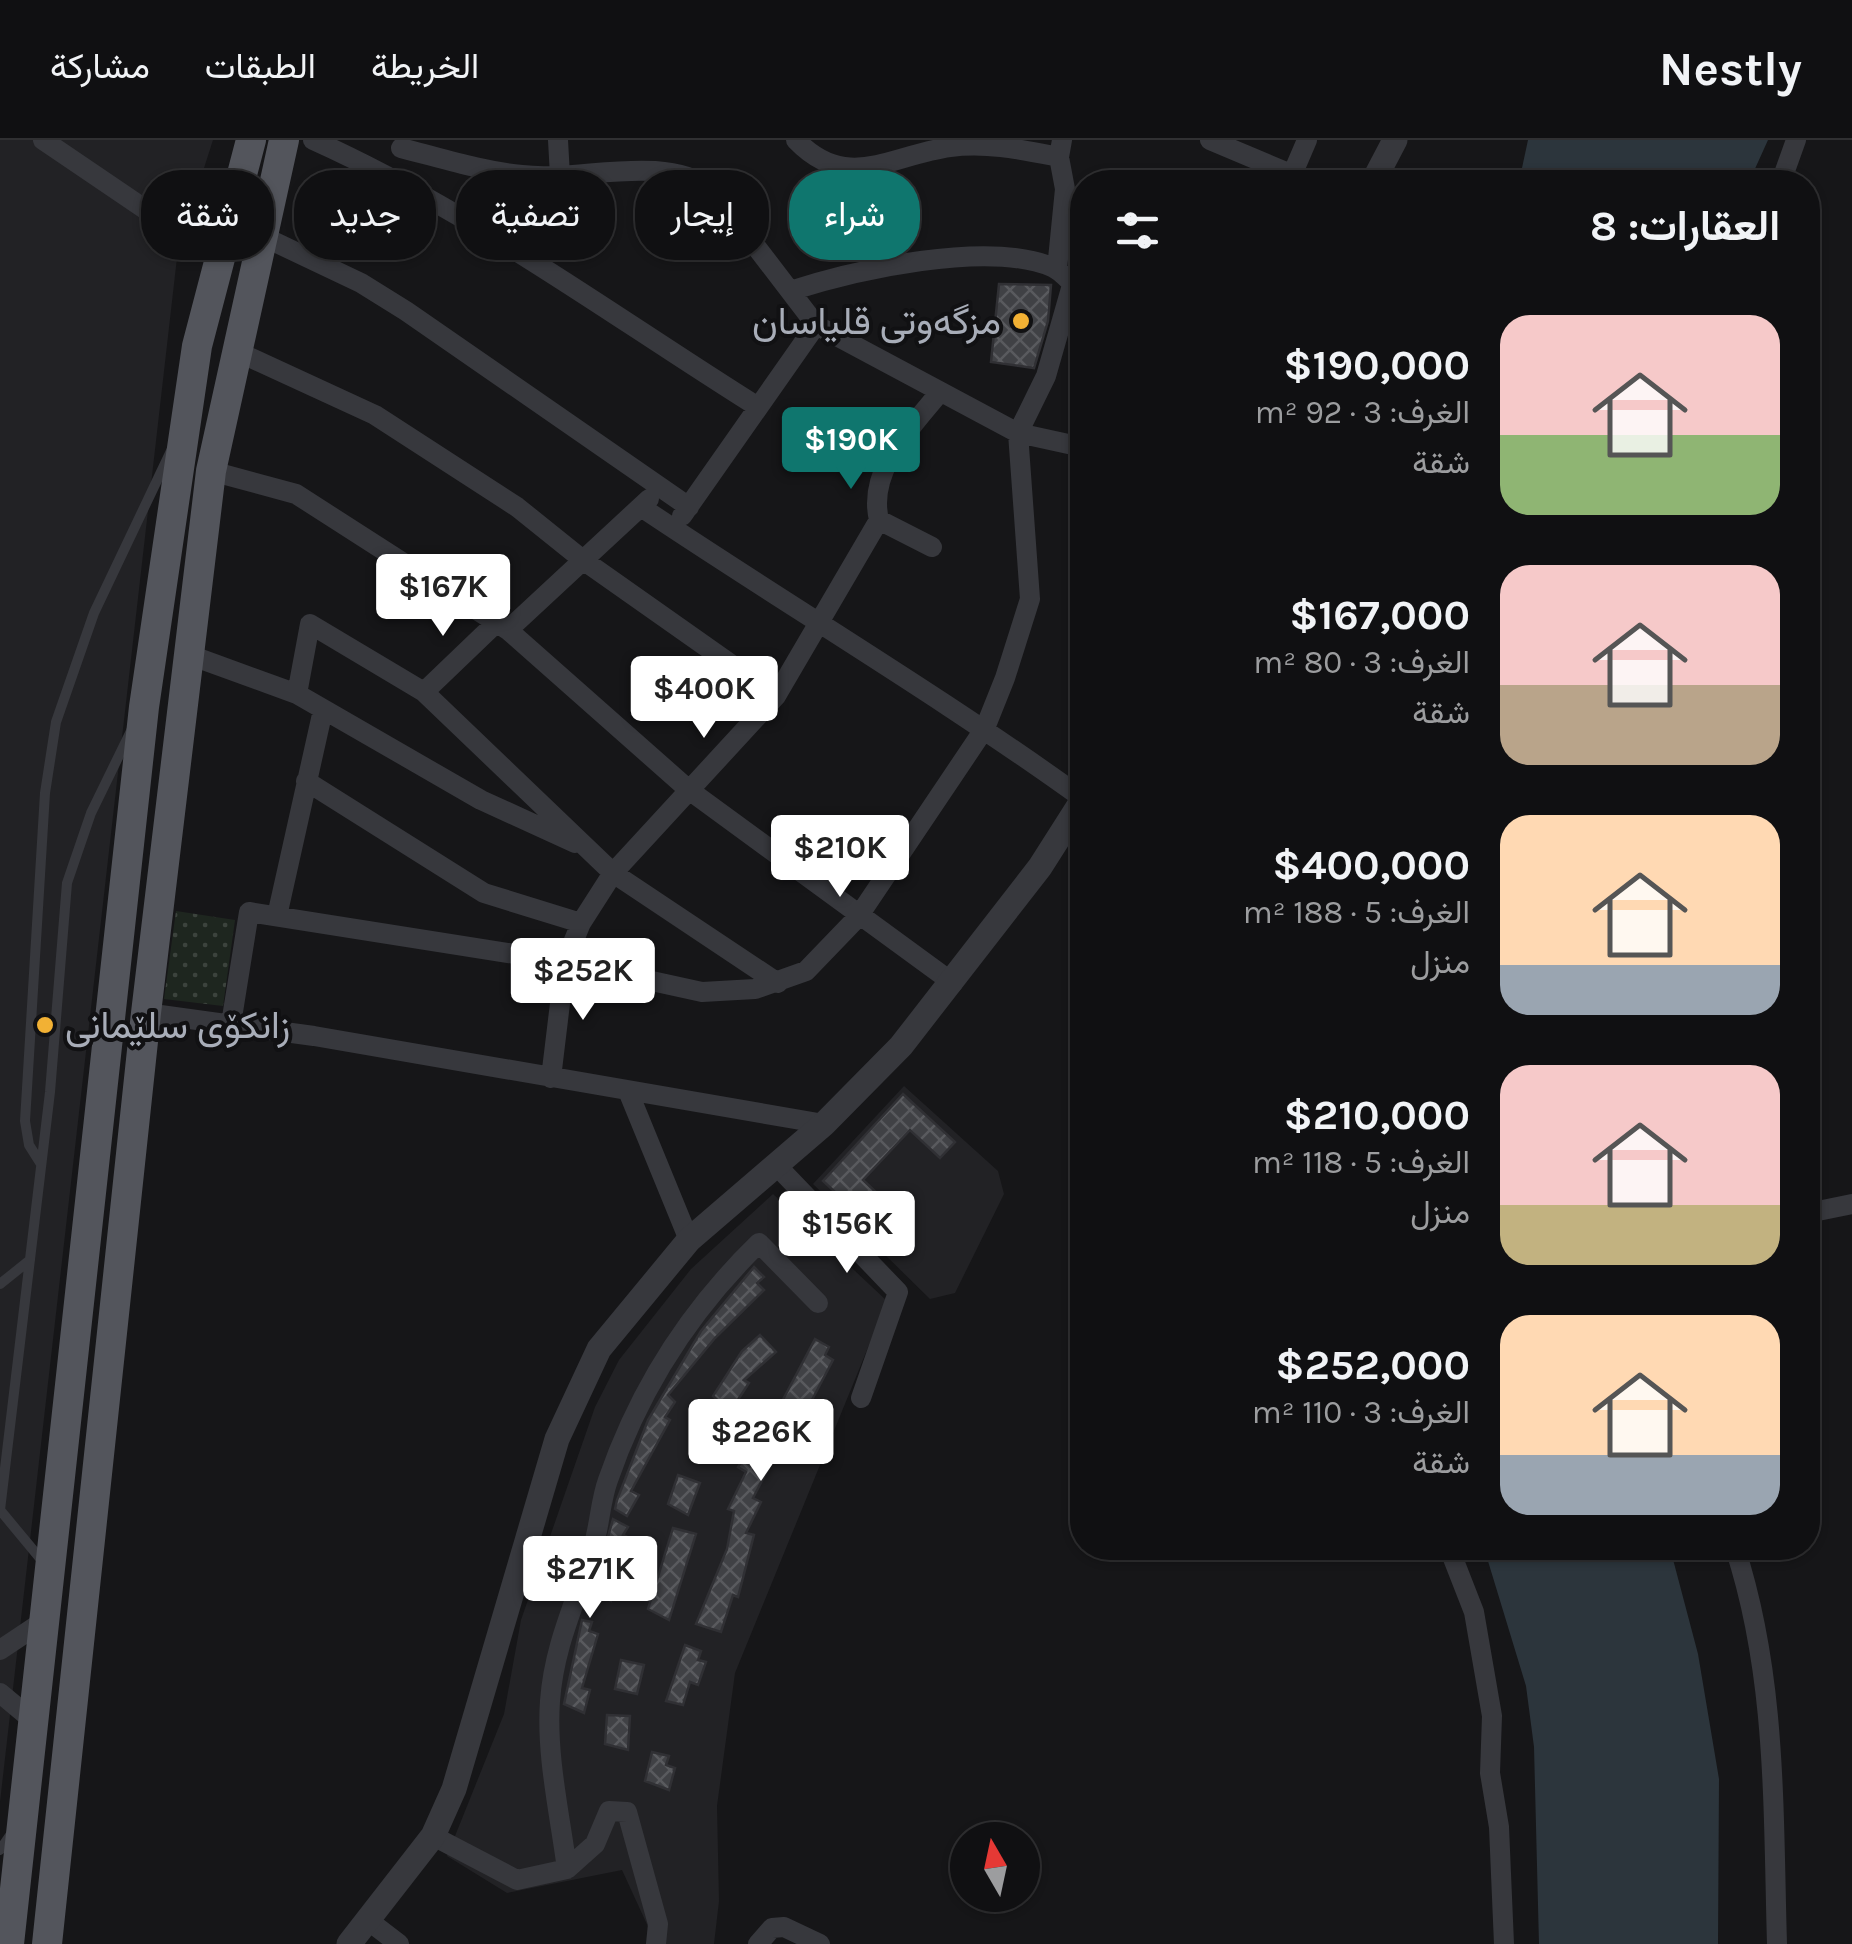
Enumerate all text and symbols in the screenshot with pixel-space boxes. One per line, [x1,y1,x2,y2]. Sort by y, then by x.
text: Nestly [1659,41,1802,97]
text: مشاركة [50,46,150,87]
text: الطبقات [205,46,316,87]
text: الخريطة [371,46,479,87]
chip: شقة [141,170,274,260]
chip: جديد [294,170,436,260]
chip: تصفية [456,170,615,260]
chip: إيجار [635,170,769,260]
chip: شراء [789,170,920,260]
text: العقارات: 8 [1590,201,1780,251]
icon: filters [1110,203,1165,258]
place label: مزگەوتی قلیاسان [752,299,1001,344]
marker: مزگەوتی قلیاسان [1010,310,1032,332]
text: $190,000 [1284,340,1470,390]
icon: home [1580,355,1700,475]
text: الغرف: 3 · 92 m² [1255,394,1470,431]
pin: $190K [781,407,921,492]
text: $190K [804,421,898,458]
text: شقة [1412,444,1470,481]
pin: $167K [373,554,513,639]
text: $167K [398,568,488,605]
text: $167,000 [1289,590,1470,640]
icon: home [1580,605,1700,725]
text: الغرف: 3 · 80 m² [1253,644,1470,681]
pin: $400K [634,656,774,741]
text: $400K [653,670,755,707]
text: شقة [1412,694,1470,731]
pin: $210K [770,815,910,900]
text: $210K [793,829,887,866]
text: $400,000 [1273,840,1470,890]
icon: home [1580,855,1700,975]
text: الغرف: 5 · 188 m² [1243,894,1470,931]
pin: $252K [513,938,653,1023]
text: منزل [1410,944,1470,981]
text: $252K [533,952,633,989]
place label: زانکۆی سلێمانی [65,1003,290,1048]
marker: زانکۆی سلێمانی [34,1014,56,1036]
text: $210,000 [1284,1090,1470,1140]
icon: home [1580,1105,1700,1225]
text: الغرف: 5 · 118 m² [1252,1144,1470,1181]
pin: $156K [777,1191,917,1276]
text: منزل [1410,1194,1470,1231]
text: $156K [801,1205,893,1242]
text: $252,000 [1275,1340,1470,1390]
icon: home [1580,1355,1700,1475]
text: الغرف: 3 · 110 m² [1252,1394,1470,1431]
pin: $226K [691,1399,831,1484]
text: $226K [710,1413,812,1450]
text: شقة [1412,1444,1470,1481]
pin: $271K [520,1536,660,1621]
text: $271K [545,1550,635,1587]
north arrow [950,1822,1040,1912]
map controls [950,1822,1040,1912]

